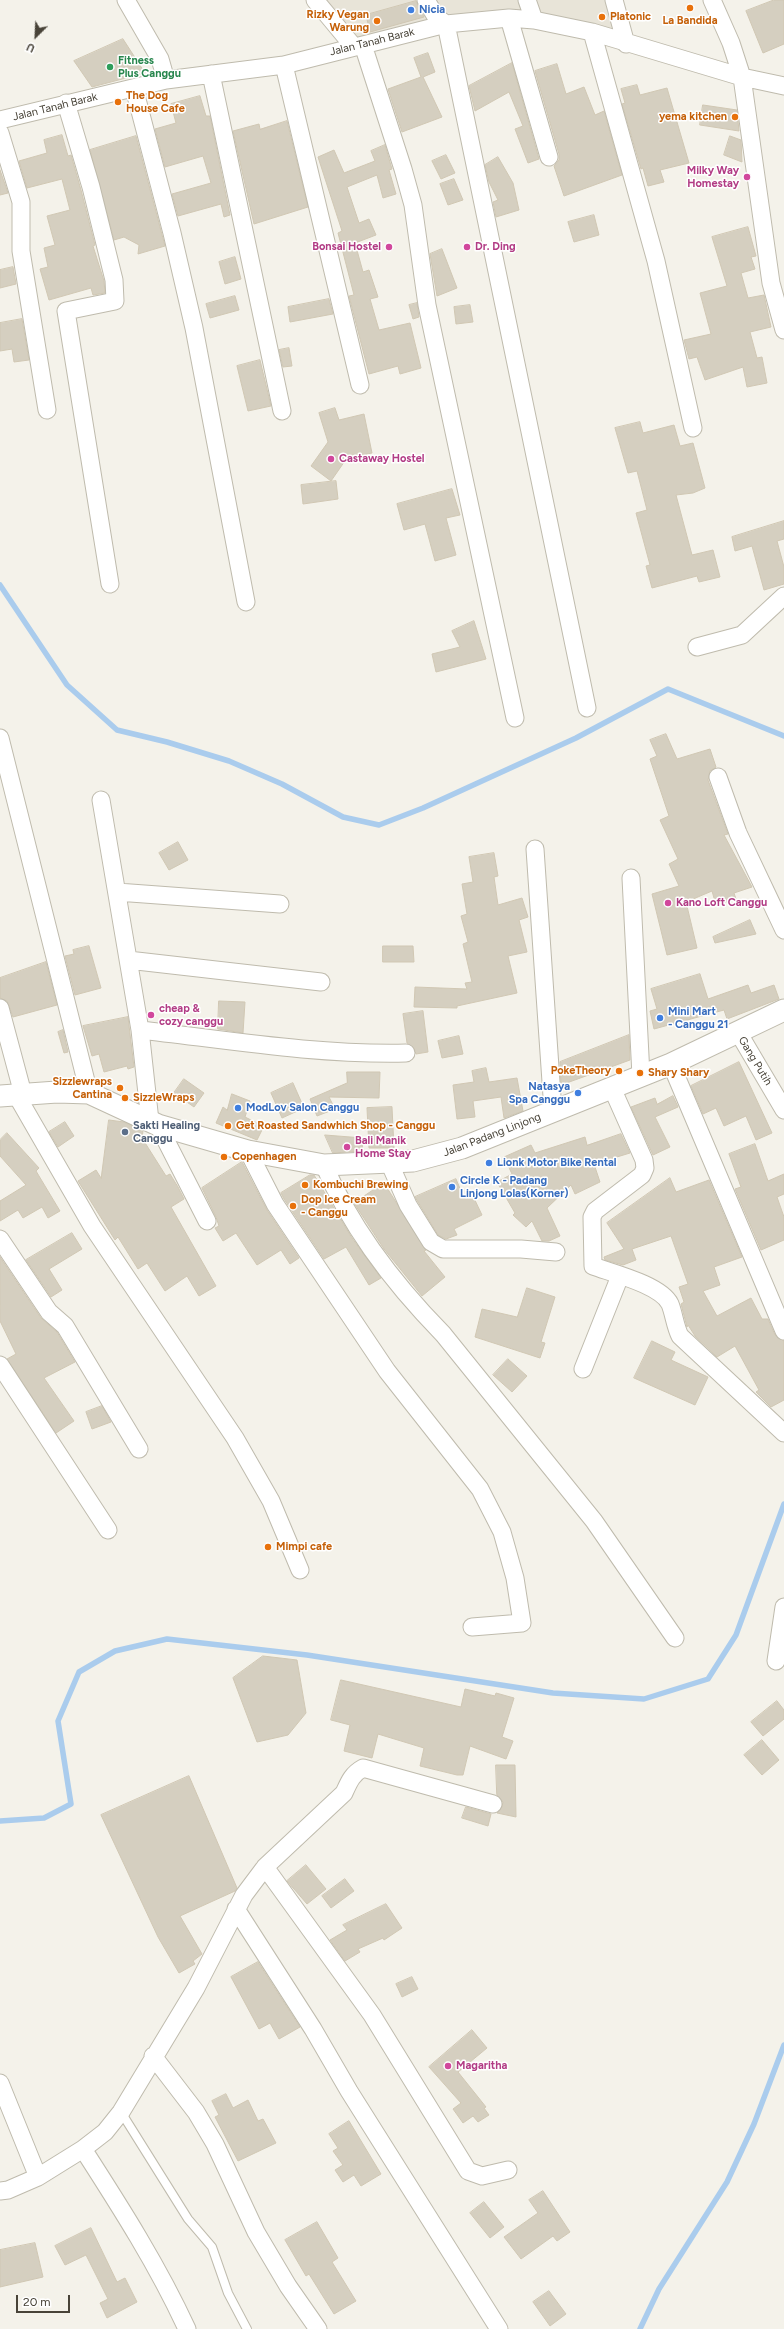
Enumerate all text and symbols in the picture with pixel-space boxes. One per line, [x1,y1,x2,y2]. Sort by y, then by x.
place label: Nicia [419,3,445,17]
marker: La Bandida [685,3,695,13]
marker: Nicia [406,5,416,15]
place label: Rizky Vegan Warung [307,8,369,34]
place label: Platonic [610,10,651,24]
marker: Platonic [597,12,607,22]
place label: La Bandida [662,14,718,28]
north arrow [16,16,56,56]
marker: Rizky Vegan Warung [372,16,382,26]
street label: Jalan Tanah Barak [328,25,416,59]
text: U [25,40,37,55]
place label: Fitness Plus Canggu [118,54,181,80]
marker: Fitness Plus Canggu [105,62,115,72]
place label: The Dog House Cafe [126,89,185,115]
street label: Jalan Tanah Barak [11,90,99,124]
marker: The Dog House Cafe [113,97,123,107]
place label: yema kitchen [659,110,727,124]
marker: yema kitchen [730,112,740,122]
place label: Milky Way Homestay [687,164,739,190]
marker: Milky Way Homestay [742,172,752,182]
place label: Bonsai Hostel [312,240,381,254]
place label: Dr. Ding [475,240,516,254]
marker: Bonsai Hostel [384,242,394,252]
marker: Dr. Ding [462,242,472,252]
place label: Castaway Hostel [339,452,425,466]
marker: Castaway Hostel [326,454,336,464]
place label: Kano Loft Canggu [676,896,767,910]
marker: Kano Loft Canggu [663,898,673,908]
place label: cheap & cozy canggu [159,1002,223,1028]
place label: Mini Mart - Canggu 21 [668,1005,728,1031]
marker: cheap & cozy canggu [146,1010,156,1020]
marker: Mini Mart - Canggu 21 [655,1013,665,1023]
street label: Gang Putih [735,1034,775,1088]
place label: PokeTheory [551,1064,611,1078]
marker: PokeTheory [614,1066,624,1076]
place label: Shary Shary [648,1066,709,1080]
marker: Shary Shary [635,1068,645,1078]
place label: Sizzlewraps Cantina [52,1075,112,1101]
place label: Natasya Spa Canggu [509,1080,570,1106]
marker: Sizzlewraps Cantina [115,1083,125,1093]
marker: Natasya Spa Canggu [573,1088,583,1098]
place label: SizzleWraps [133,1091,194,1105]
marker: SizzleWraps [120,1093,130,1103]
place label: ModLov Salon Canggu [246,1101,359,1115]
marker: ModLov Salon Canggu [233,1103,243,1113]
street label: Jalan Padang Linjong [441,1110,543,1160]
place label: Sakti Healing Canggu [133,1119,200,1145]
place label: Get Roasted Sandwhich Shop - Canggu [236,1119,435,1133]
marker: Get Roasted Sandwhich Shop - Canggu [223,1121,233,1131]
marker: Sakti Healing Canggu [120,1127,130,1137]
place label: Bali Manik Home Stay [355,1134,411,1160]
marker: Bali Manik Home Stay [342,1142,352,1152]
place label: Copenhagen [232,1150,296,1164]
marker: Copenhagen [219,1152,229,1162]
place label: Lionk Motor Bike Rental [497,1156,617,1170]
marker: Lionk Motor Bike Rental [484,1158,494,1168]
place label: Circle K - Padang Linjong Lolas(Korner) [460,1174,569,1200]
place label: Kombuchi Brewing [313,1178,408,1192]
marker: Kombuchi Brewing [300,1180,310,1190]
marker: Circle K - Padang Linjong Lolas(Korner) [447,1182,457,1192]
place label: Dop Ice Cream - Canggu [301,1193,376,1219]
marker: Dop Ice Cream - Canggu [288,1201,298,1211]
place label: Mimpi cafe [276,1540,332,1554]
marker: Mimpi cafe [263,1542,273,1552]
place label: Magaritha [456,2059,507,2073]
marker: Magaritha [443,2061,453,2071]
scale bar [18,2287,72,2313]
text: 20 m [23,2295,51,2309]

